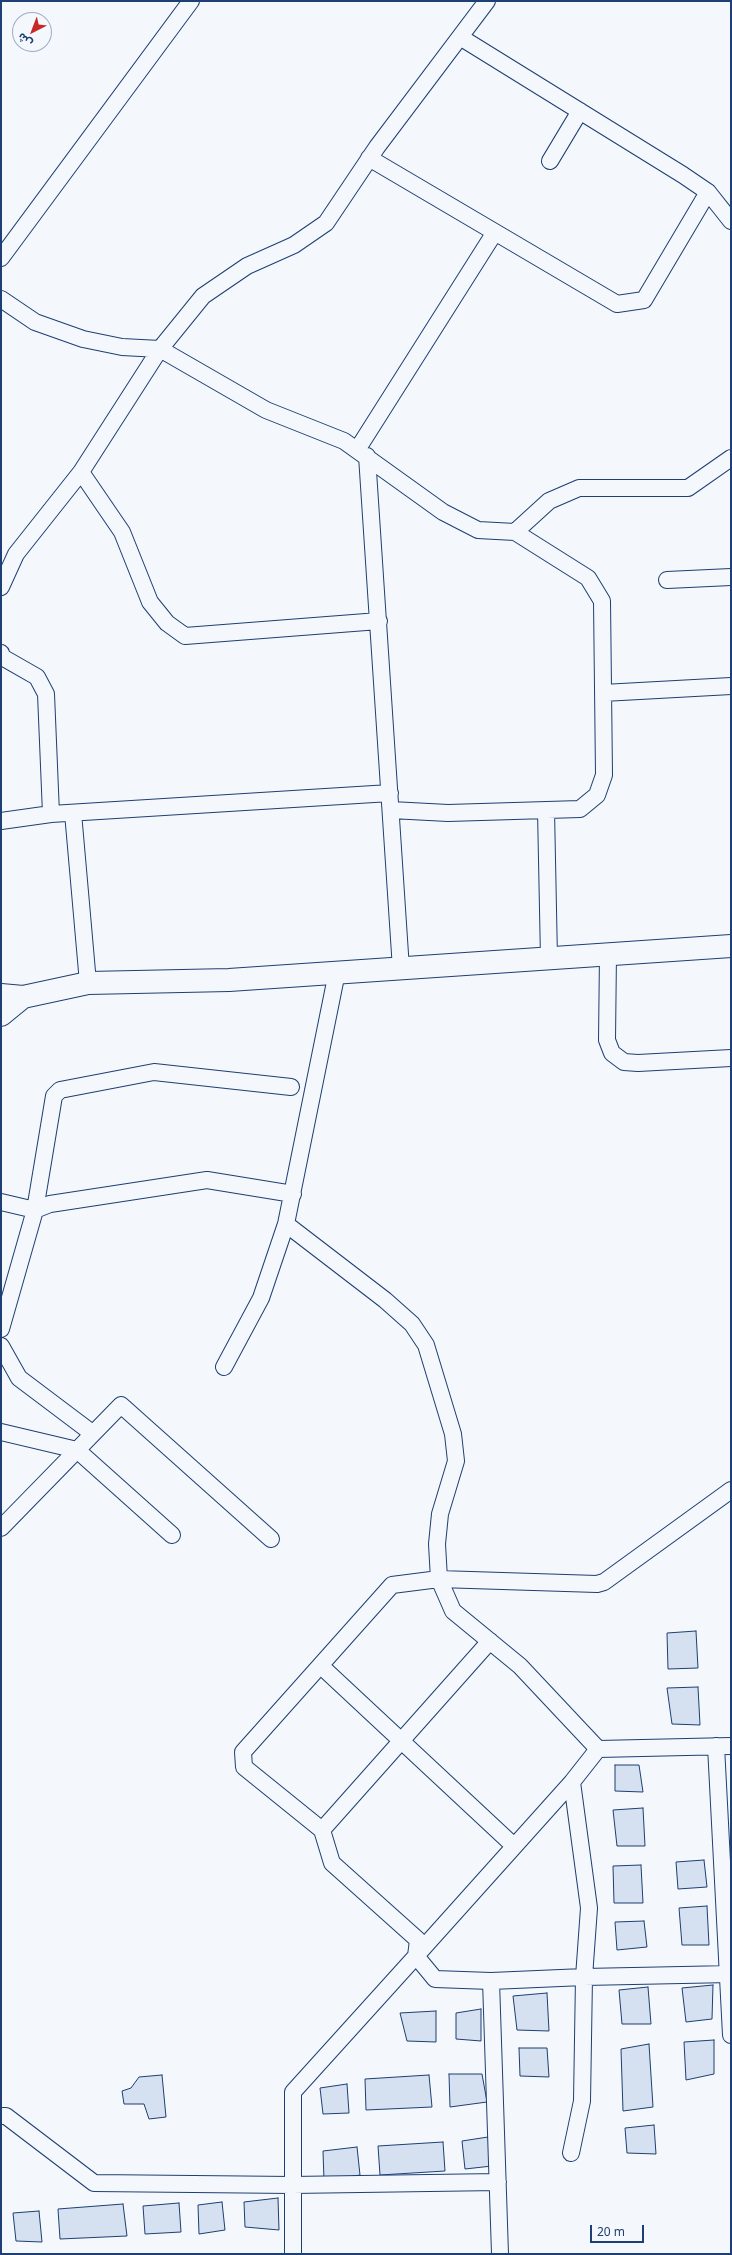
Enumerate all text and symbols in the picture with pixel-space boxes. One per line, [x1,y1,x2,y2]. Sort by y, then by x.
north arrow [12,12,52,52]
text: ش [14,30,35,51]
scale bar [592,2217,646,2243]
text: 20 m [597,2223,625,2240]

